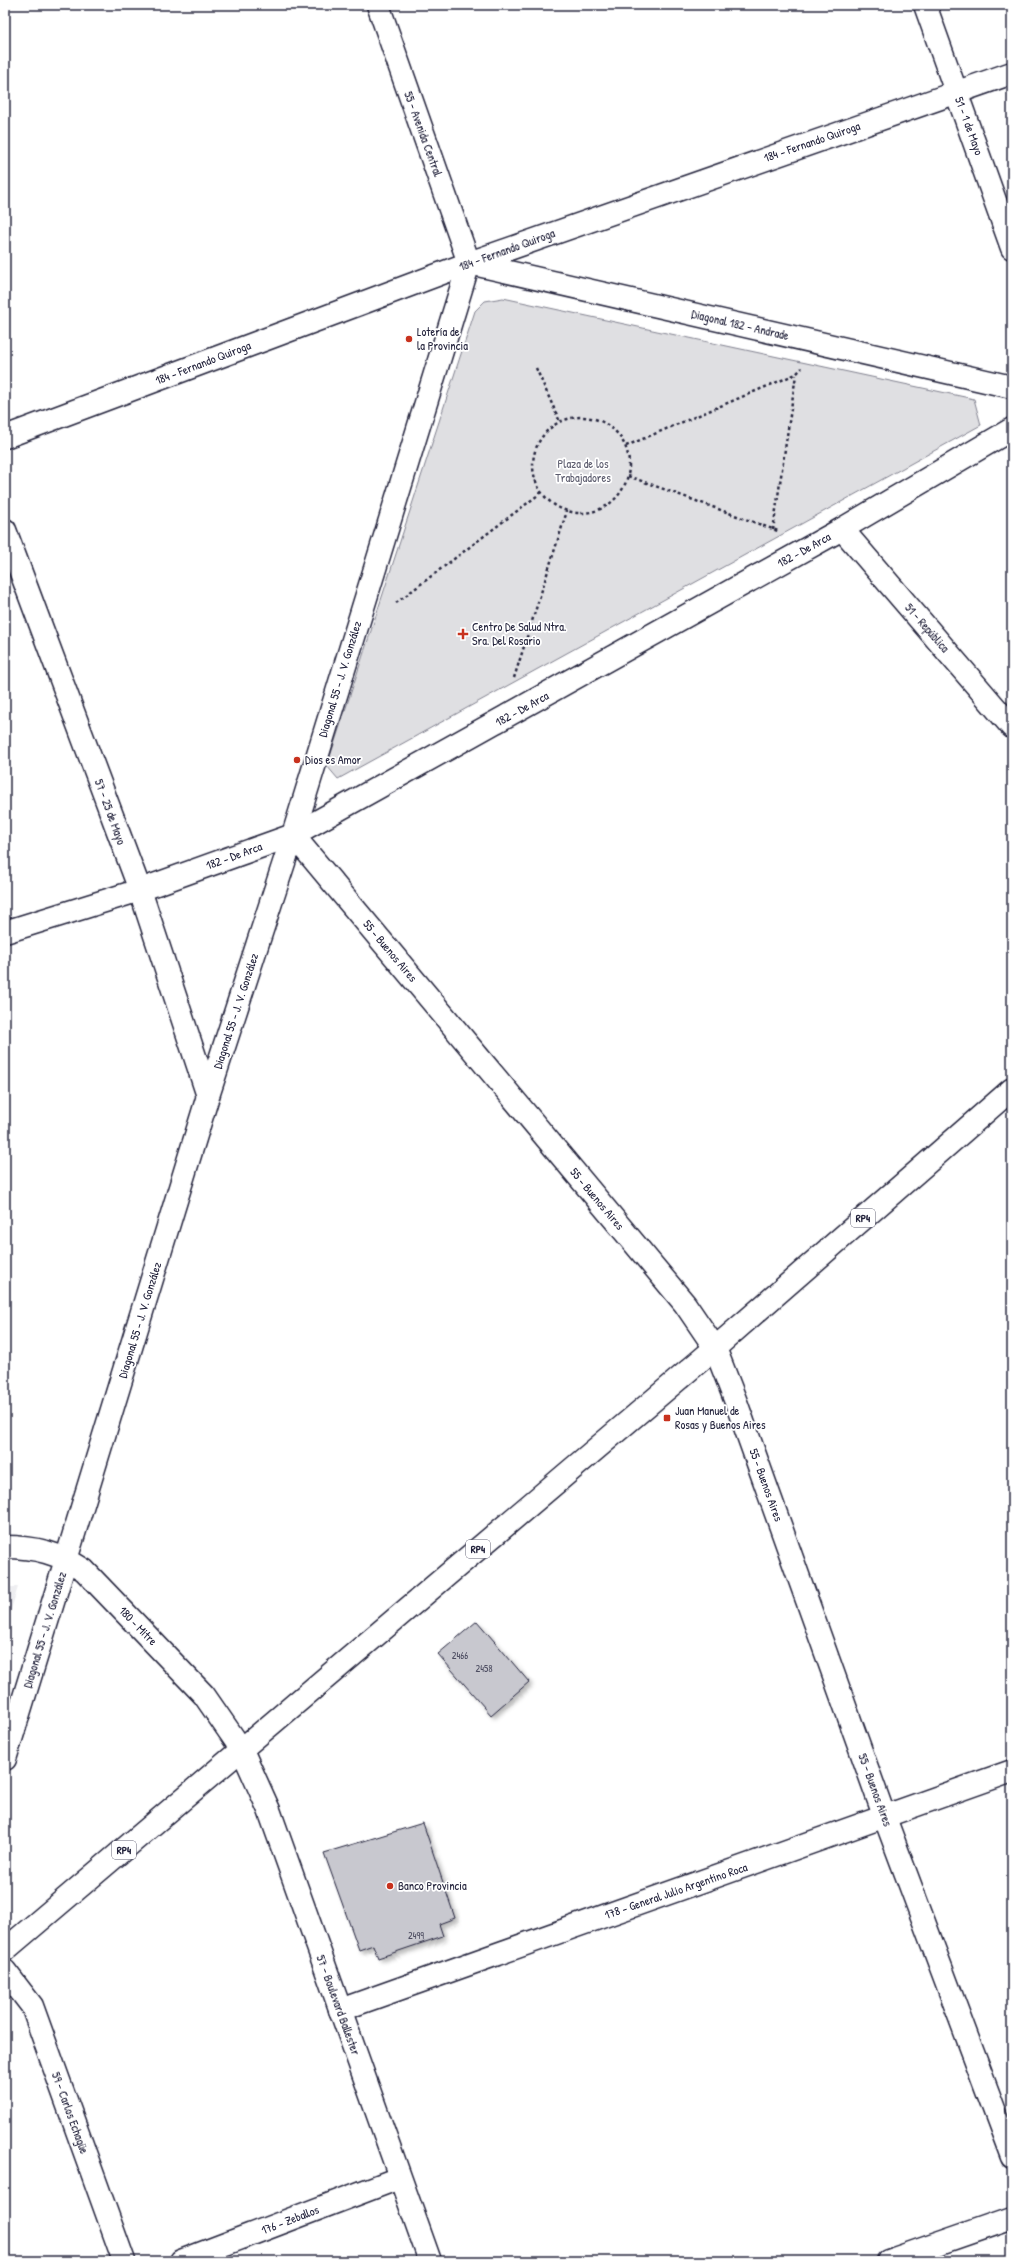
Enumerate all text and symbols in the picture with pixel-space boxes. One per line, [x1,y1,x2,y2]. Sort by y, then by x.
street label: 55 - Avenida Central [400,89,447,180]
street label: 51 - 1 de Mayo [951,94,988,157]
street label: 184 - Fernando Quiroga [761,117,863,166]
street label: 184 - Fernando Quiroga [456,224,557,275]
street label: Diagonal 182 - Andrade [690,305,791,344]
place label: Lotería de la Provincia [417,323,468,354]
marker: Lotería de la Provincia [404,334,414,344]
street label: 184 - Fernando Quiroga [153,336,253,389]
park label: Plaza de los Trabajadores [555,455,611,486]
street label: 182 - De Arca [774,528,834,571]
street label: 51 - República [901,599,954,656]
place label: Centro De Salud Ntra. Sra. Del Rosario [472,618,566,649]
street label: Diagonal 55 - J. V. González [314,619,365,739]
marker: Centro De Salud Ntra. Sra. Del Rosario [457,628,469,640]
street label: 182 - De Arca [492,687,552,730]
place label: Dios es Amor [305,751,362,768]
marker: Dios es Amor [292,755,302,765]
street label: 57 - 25 de Mayo [91,777,130,847]
street label: 182 - De Arca [203,837,265,874]
street label: 55 - Buenos Aires [359,916,422,986]
street label: Diagonal 55 - J. V. González [209,951,262,1071]
street label: 55 - Buenos Aires [566,1164,629,1234]
road number: RP4 [851,1209,875,1227]
street label: Diagonal 55 - J. V. González [114,1260,165,1380]
place label: Juan Manuel de Rosas y Buenos Aires [675,1402,766,1433]
marker: Juan Manuel de Rosas y Buenos Aires [662,1413,672,1423]
street label: 55 - Buenos Aires [745,1446,788,1524]
road number: RP4 [466,1540,490,1558]
street label: Diagonal 55 - J. V. González [19,1570,70,1690]
street label: 180 - Mitre [115,1602,162,1649]
house number: 2466 [452,1649,468,1662]
house number: 2458 [476,1662,493,1675]
street label: 55 - Buenos Aires [854,1751,897,1829]
road number: RP4 [112,1841,136,1859]
street label: 178 - General Julio Argentino Roca [602,1858,750,1923]
place label: Banco Provincia [398,1877,467,1894]
marker: Banco Provincia [385,1881,395,1891]
house number: 2499 [408,1929,424,1942]
street label: 57 - Boulevard Ballester [312,1952,365,2058]
street label: 59 - Carlos Echagüe [48,2070,93,2156]
street label: 176 - Zeballos [258,2201,322,2238]

